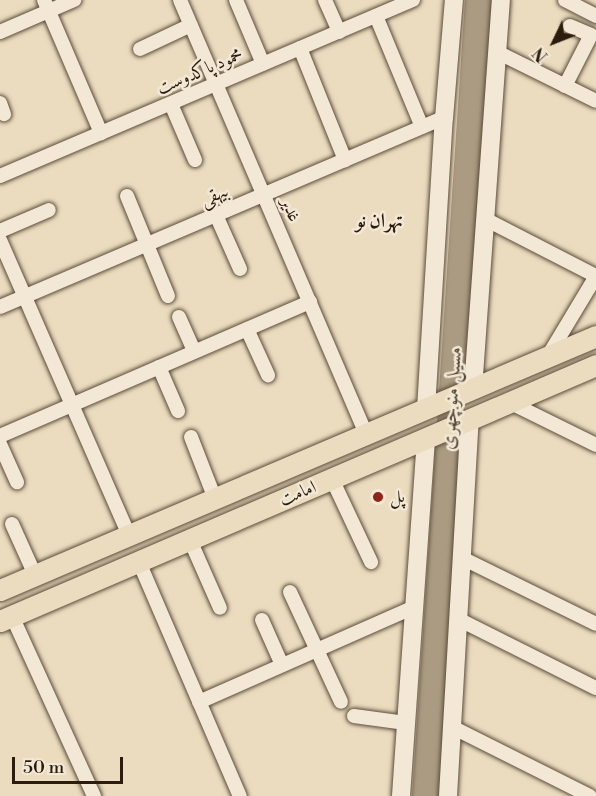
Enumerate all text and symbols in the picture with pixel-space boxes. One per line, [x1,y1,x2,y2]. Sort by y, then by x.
north arrow [524,12,584,72]
text: N [529,43,552,66]
street label: محمود پاکدوست [154,44,246,100]
street label: بیهقی [198,180,232,212]
street label: غدیر [275,195,305,225]
district label: تهران نو [355,209,403,233]
water label: مسیل منوچهری [436,345,468,451]
street label: امامت [276,477,320,511]
place label: پل [390,486,405,508]
marker: پل [371,490,385,504]
scale bar [15,745,126,783]
text: 50 m [23,756,64,779]

